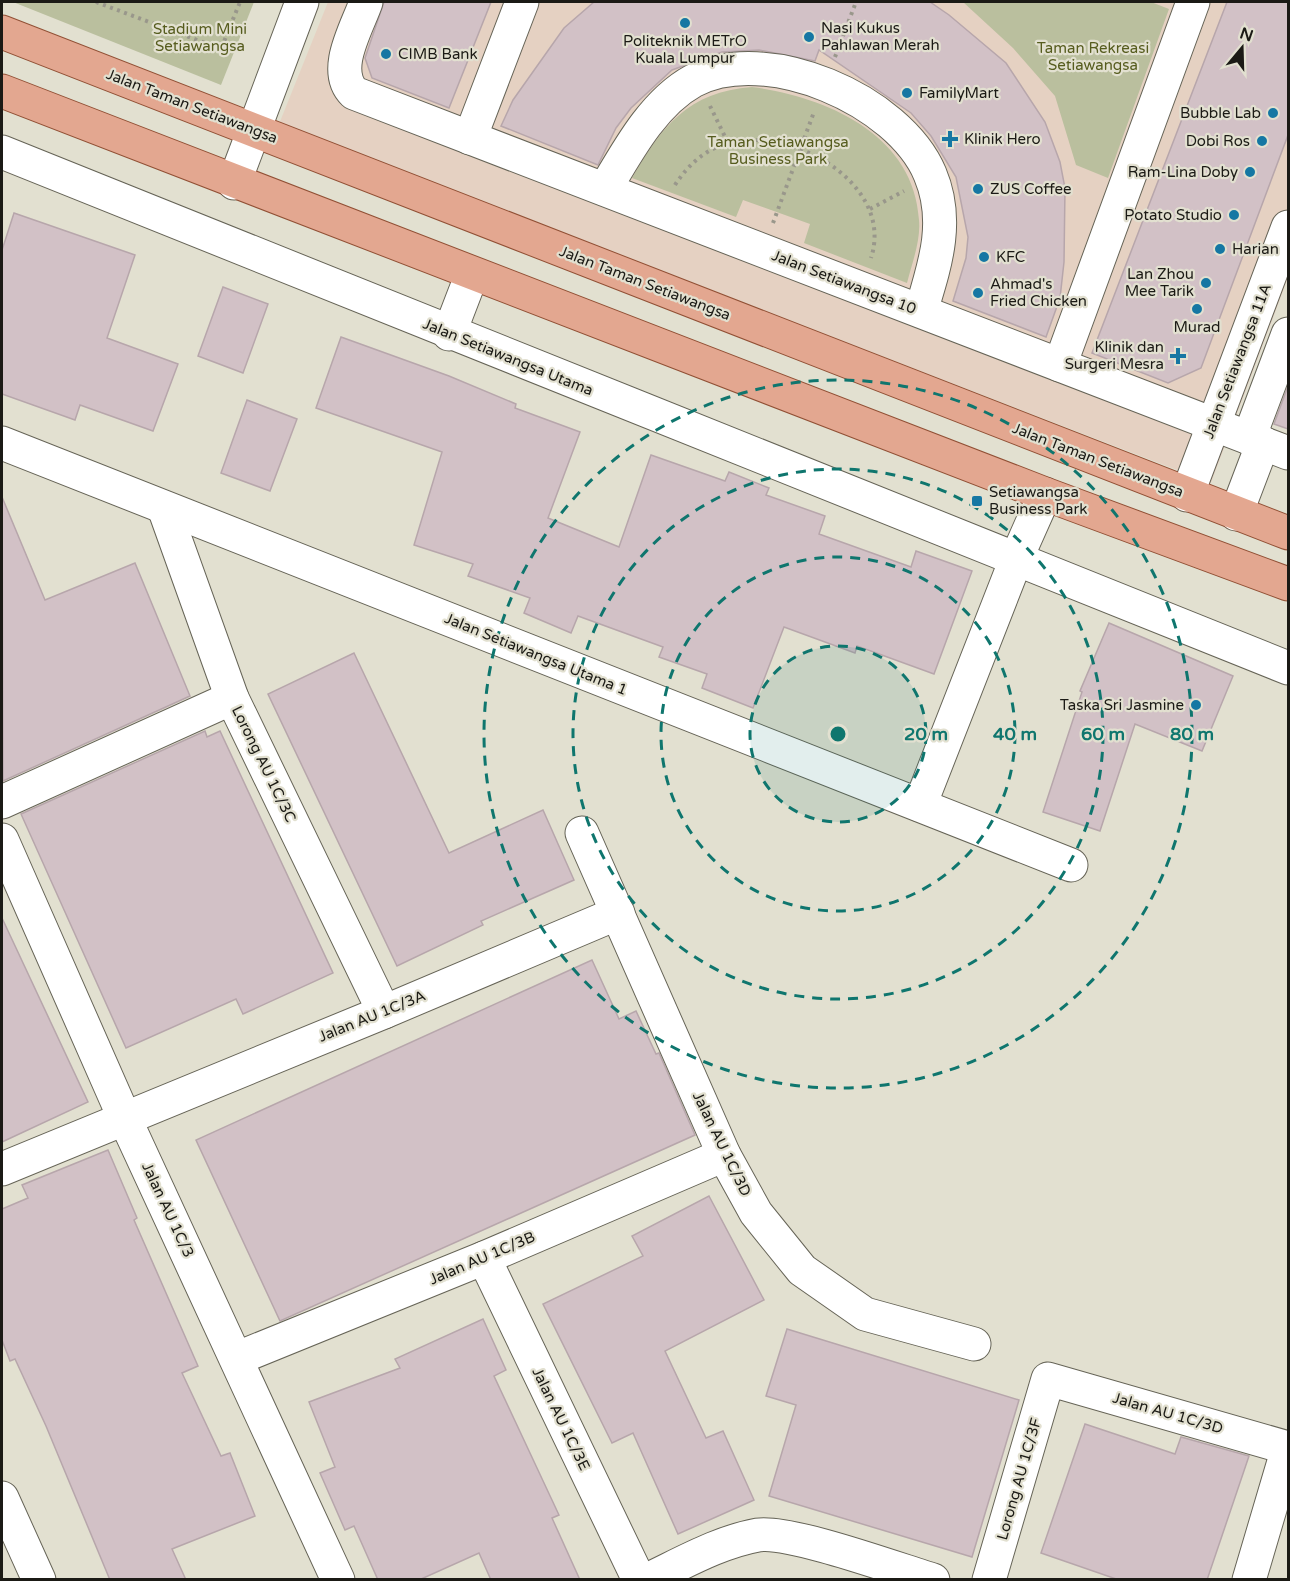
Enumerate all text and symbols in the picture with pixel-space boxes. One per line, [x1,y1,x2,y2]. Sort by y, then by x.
marker: Politeknik METrO Kuala Lumpur [678,16,692,30]
north arrow [1212,18,1272,78]
place label: Nasi Kukus Pahlawan Merah [821,19,940,54]
park label: Stadium Mini Setiawangsa [153,20,247,55]
text: N [1237,23,1256,46]
marker: Nasi Kukus Pahlawan Merah [802,30,816,44]
place label: Politeknik METrO Kuala Lumpur [623,32,747,67]
park label: Taman Rekreasi Setiawangsa [1037,39,1149,74]
place label: CIMB Bank [398,45,478,63]
marker: CIMB Bank [379,47,393,61]
street label: Jalan Taman Setiawangsa [104,65,280,147]
place label: FamilyMart [919,84,999,102]
marker: FamilyMart [900,86,914,100]
place label: Bubble Lab [1180,104,1261,122]
marker: Bubble Lab [1266,106,1280,120]
marker: Klinik Hero [941,130,959,148]
place label: Klinik Hero [964,130,1041,148]
place label: Dobi Ros [1186,132,1250,150]
park label: Taman Setiawangsa Business Park [707,133,849,168]
marker: Dobi Ros [1255,134,1269,148]
place label: Ram-Lina Doby [1128,163,1238,181]
marker: Ram-Lina Doby [1243,165,1257,179]
place label: ZUS Coffee [990,180,1071,198]
marker: ZUS Coffee [971,182,985,196]
place label: Potato Studio [1124,206,1222,224]
marker: Potato Studio [1227,208,1241,222]
place label: Harian [1232,240,1279,258]
street label: Jalan Taman Setiawangsa [557,242,733,324]
marker: Harian [1213,242,1227,256]
street label: Jalan Setiawangsa 10 [769,246,919,318]
place label: KFC [996,248,1025,266]
marker: KFC [977,250,991,264]
place label: Lan Zhou Mee Tarik [1125,265,1194,300]
place label: Ahmad's Fried Chicken [990,275,1087,310]
marker: Lan Zhou Mee Tarik [1199,276,1213,290]
street label: Jalan Setiawangsa 11A [1199,281,1275,441]
marker: Ahmad's Fried Chicken [971,286,985,300]
marker: Murad [1190,302,1204,316]
street label: Jalan Setiawangsa Utama [420,315,596,399]
place label: Murad [1173,318,1221,336]
place label: Klinik dan Surgeri Mesra [1065,338,1164,373]
marker: Klinik dan Surgeri Mesra [1169,347,1187,365]
street label: Jalan Taman Setiawangsa [1010,419,1186,501]
place label: Setiawangsa Business Park [989,483,1087,518]
marker: Setiawangsa Business Park [970,494,984,508]
street label: Jalan Setiawangsa Utama 1 [442,609,630,699]
place label: Taska Sri Jasmine [1060,696,1184,714]
marker: Taska Sri Jasmine [1189,698,1203,712]
street label: Lorong AU 1C/3C [228,703,300,825]
text: 20 m [904,723,948,745]
text: 40 m [993,723,1037,745]
text: 60 m [1081,723,1125,745]
text: 80 m [1170,723,1214,745]
centre of rings [828,724,848,744]
street label: Jalan AU 1C/3A [316,986,428,1046]
street label: Jalan AU 1C/3D [689,1089,755,1199]
street label: Jalan AU 1C/3 [138,1160,198,1260]
street label: Jalan AU 1C/3B [426,1228,538,1288]
street label: Jalan AU 1C/3E [528,1365,594,1473]
street label: Jalan AU 1C/3D [1111,1389,1225,1437]
street label: Lorong AU 1C/3F [993,1416,1045,1542]

